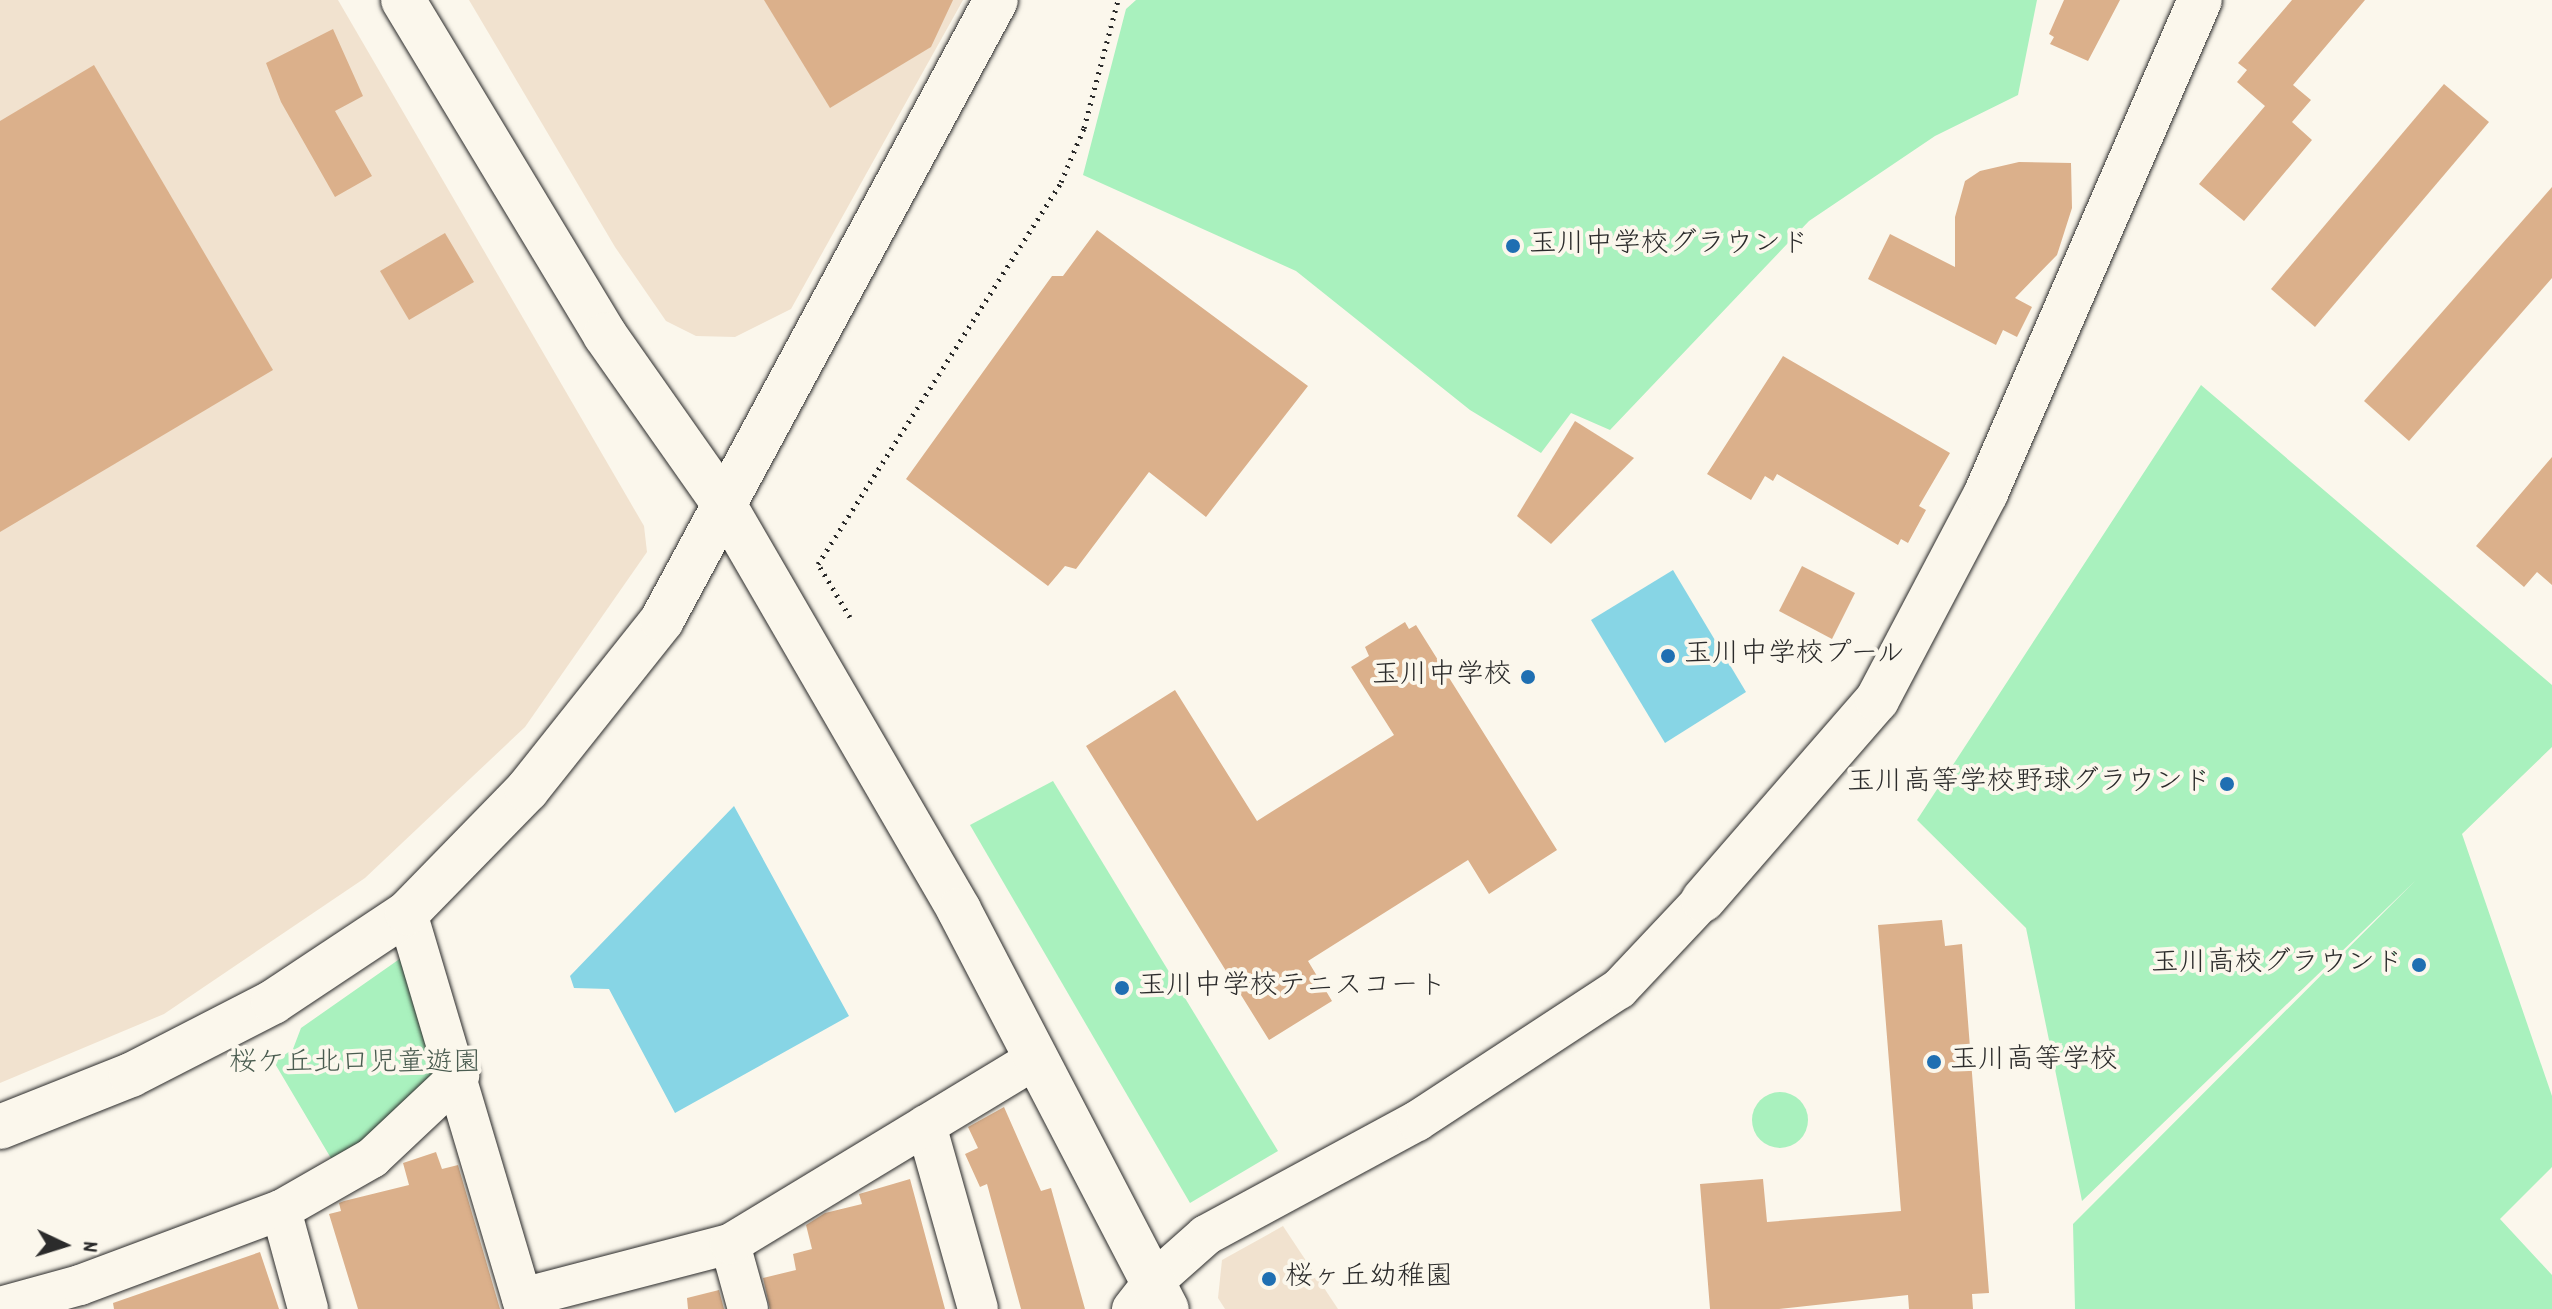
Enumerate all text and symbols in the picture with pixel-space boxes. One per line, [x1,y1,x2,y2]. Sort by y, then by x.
place label: 玉川中学校グラウンド [1529,229,1809,263]
marker: 玉川中学校グラウンド [1504,237,1522,255]
place label: 玉川中学校プール [1684,639,1906,673]
marker: 玉川中学校プール [1659,647,1677,665]
place label: 玉川中学校 [1372,660,1512,694]
marker: 玉川中学校 [1519,668,1537,686]
place label: 玉川高等学校野球グラウンド [1847,767,2211,801]
marker: 玉川高等学校野球グラウンド [2218,775,2236,793]
place label: 玉川高校グラウンド [2151,948,2403,982]
marker: 玉川高校グラウンド [2410,956,2428,974]
place label: 玉川中学校テニスコート [1138,971,1446,1005]
marker: 玉川中学校テニスコート [1113,979,1131,997]
place label: 玉川高等学校 [1950,1045,2118,1079]
park label: 桜ケ丘北口児童遊園 [229,1048,481,1082]
marker: 玉川高等学校 [1925,1053,1943,1071]
north arrow [24,1205,104,1285]
text: N [73,1240,104,1253]
place label: 桜ヶ丘幼稚園 [1285,1262,1453,1296]
marker: 桜ヶ丘幼稚園 [1260,1270,1278,1288]

